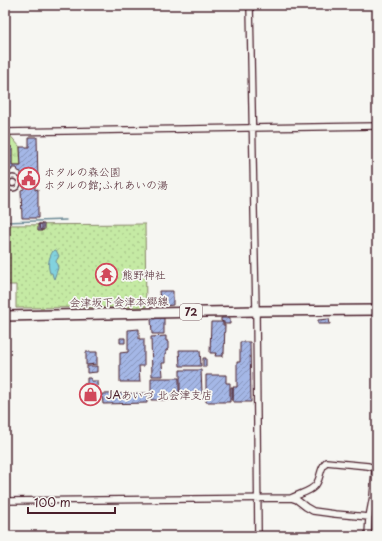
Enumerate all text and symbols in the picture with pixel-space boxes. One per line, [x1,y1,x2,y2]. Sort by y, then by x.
place label: ホタルの森公園 ホタルの館;ふれあいの湯 [44,163,168,193]
public building icon: ホタルの森公園 ホタルの館;ふれあいの湯 [16,165,42,191]
temple icon: 熊野神社 [94,262,120,288]
place label: 熊野神社 [122,266,166,283]
street label: 会津坂下会津本郷線 [69,292,169,311]
road number: 72 [180,304,202,320]
shop icon: JAあいづ 北会津支店 [78,382,104,408]
place label: JAあいづ 北会津支店 [106,386,212,403]
scale bar [28,489,115,515]
text: 100 m [34,493,71,511]

